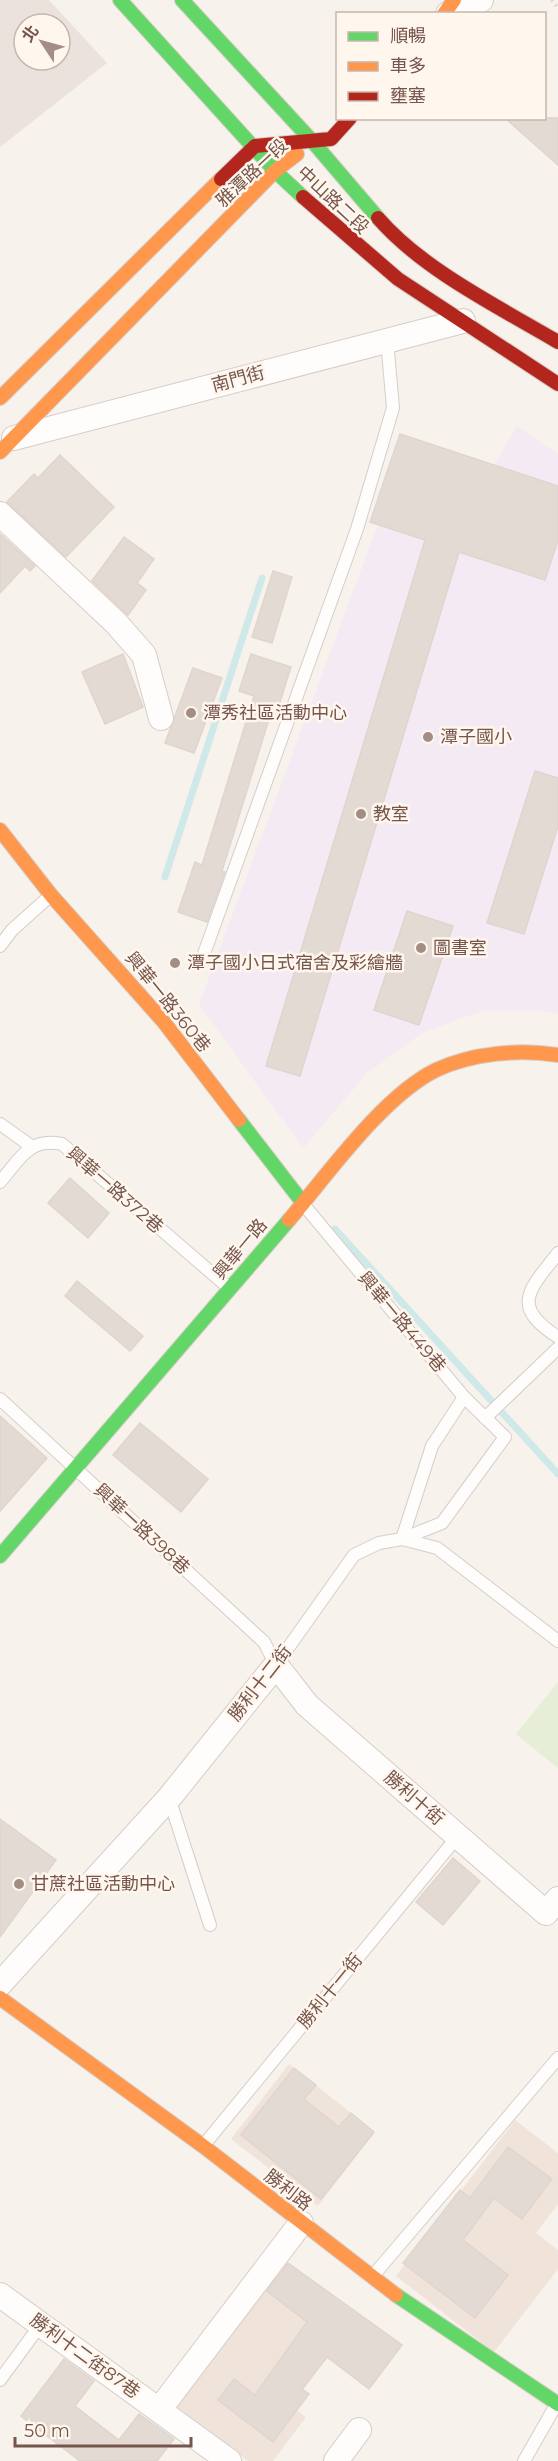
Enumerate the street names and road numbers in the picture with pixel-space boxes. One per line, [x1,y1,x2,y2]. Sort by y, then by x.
street label: 雅潭路一段 [212,134,292,212]
street label: 中山路二段 [293,161,373,239]
street label: 南門街 [209,361,267,397]
street label: 興華一路360巷 [121,947,215,1057]
street label: 興華一路372巷 [62,1142,168,1238]
street label: 興華一路 [208,1214,272,1284]
street label: 興華一路449巷 [354,1267,450,1377]
street label: 興華一路398巷 [90,1479,194,1579]
street label: 勝利十二街 [224,1641,296,1725]
street label: 勝利十街 [380,1766,448,1830]
street label: 勝利十一街 [293,1949,367,2033]
street label: 勝利路 [260,2165,316,2215]
street label: 勝利十二街87巷 [26,2309,144,2403]

